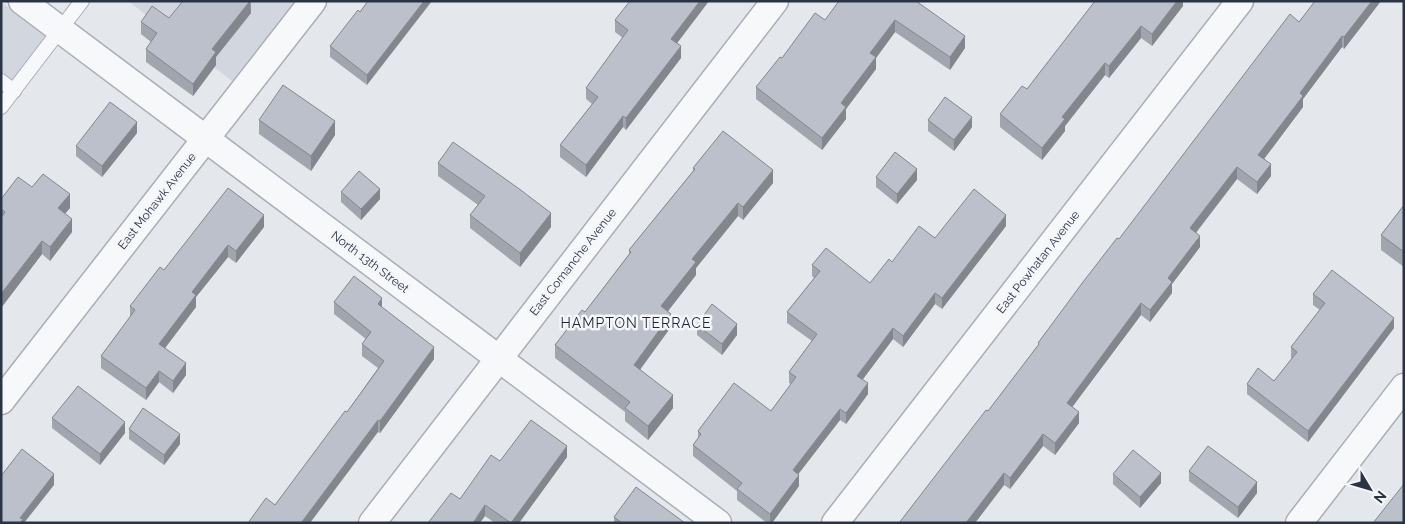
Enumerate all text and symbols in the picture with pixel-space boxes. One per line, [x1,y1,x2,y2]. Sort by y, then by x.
street label: East Mohawk Avenue [115,150,199,252]
street label: East Comanche Avenue [527,206,619,318]
street label: East Powhatan Avenue [994,208,1082,316]
street label: North 13th Street [328,228,412,296]
district label: HAMPTON TERRACE [561,315,712,331]
north arrow [1345,464,1395,514]
text: N [1371,488,1390,506]

